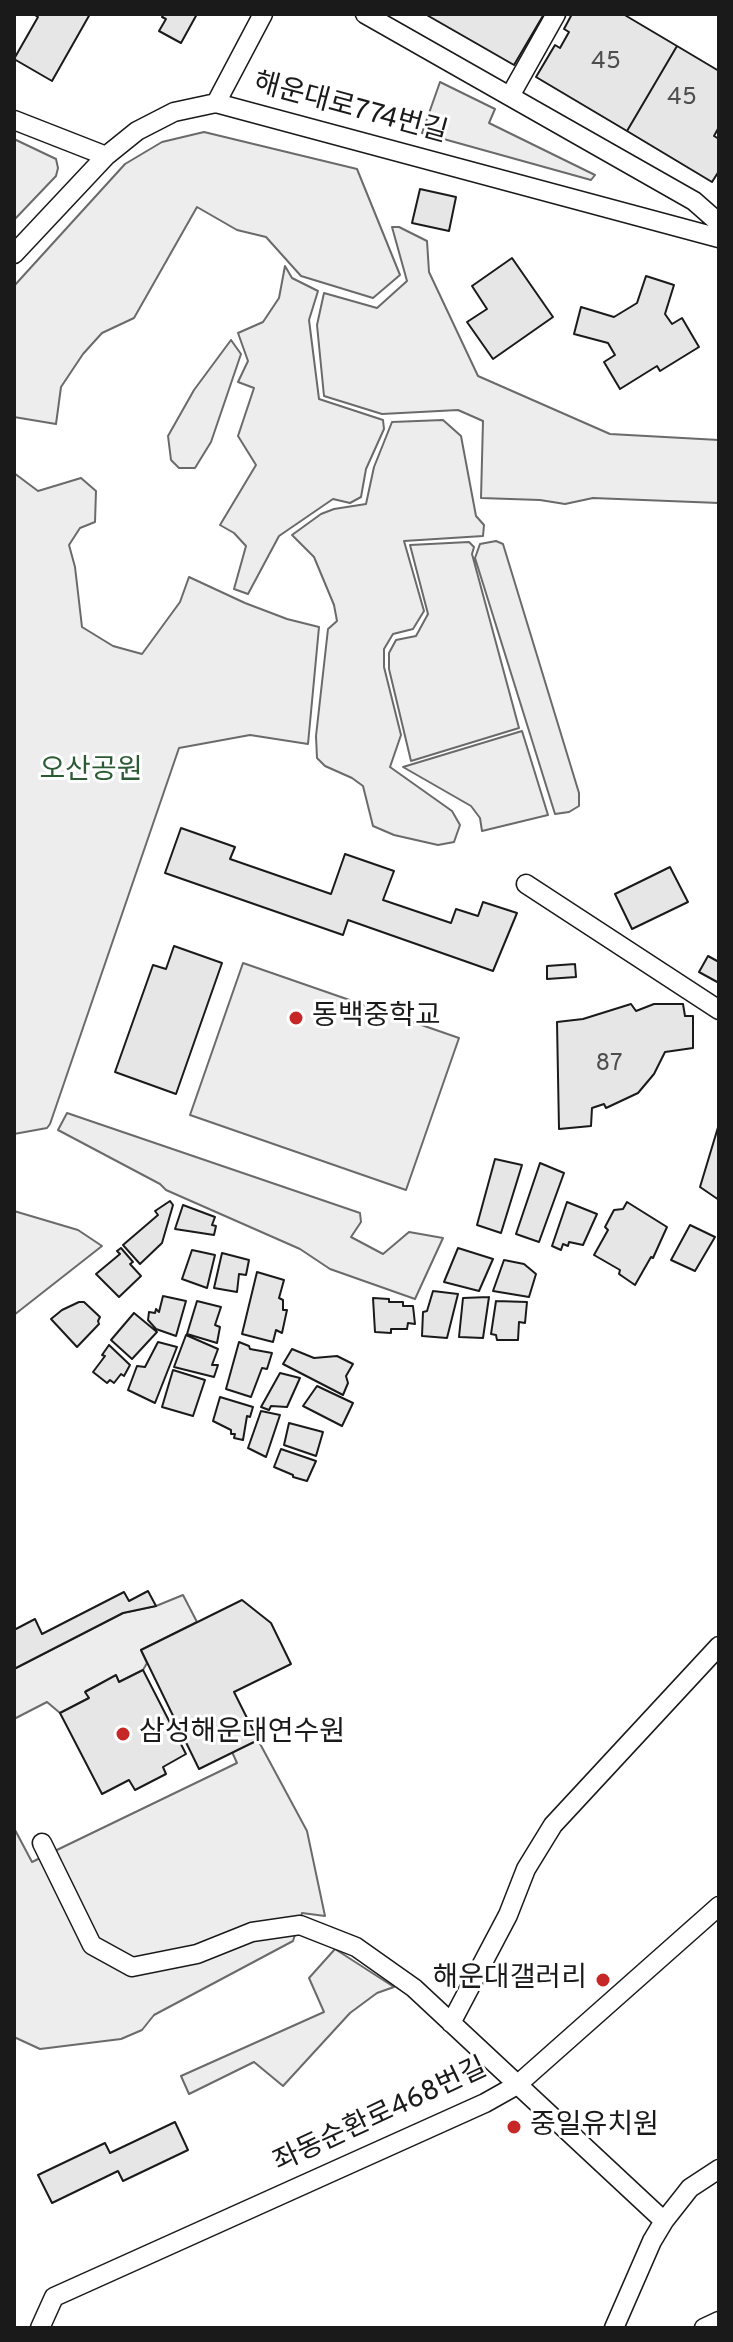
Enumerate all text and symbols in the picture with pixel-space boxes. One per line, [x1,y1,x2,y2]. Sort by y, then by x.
house number: 45 [591,49,621,77]
street label: 해운대로774번길 [249,68,451,152]
house number: 45 [667,85,697,113]
park label: 오산공원 [39,755,143,789]
place label: 동백중학교 [312,1001,441,1035]
marker: 동백중학교 [287,1009,305,1027]
house number: 87 [596,1051,622,1079]
place label: 삼성해운대연수원 [139,1717,345,1751]
marker: 삼성해운대연수원 [114,1725,132,1743]
place label: 해운대갤러리 [432,1963,587,1997]
marker: 해운대갤러리 [594,1971,612,1989]
street label: 좌동순환로468번길 [269,2053,493,2181]
place label: 중일유치원 [530,2110,659,2144]
marker: 중일유치원 [505,2118,523,2136]

